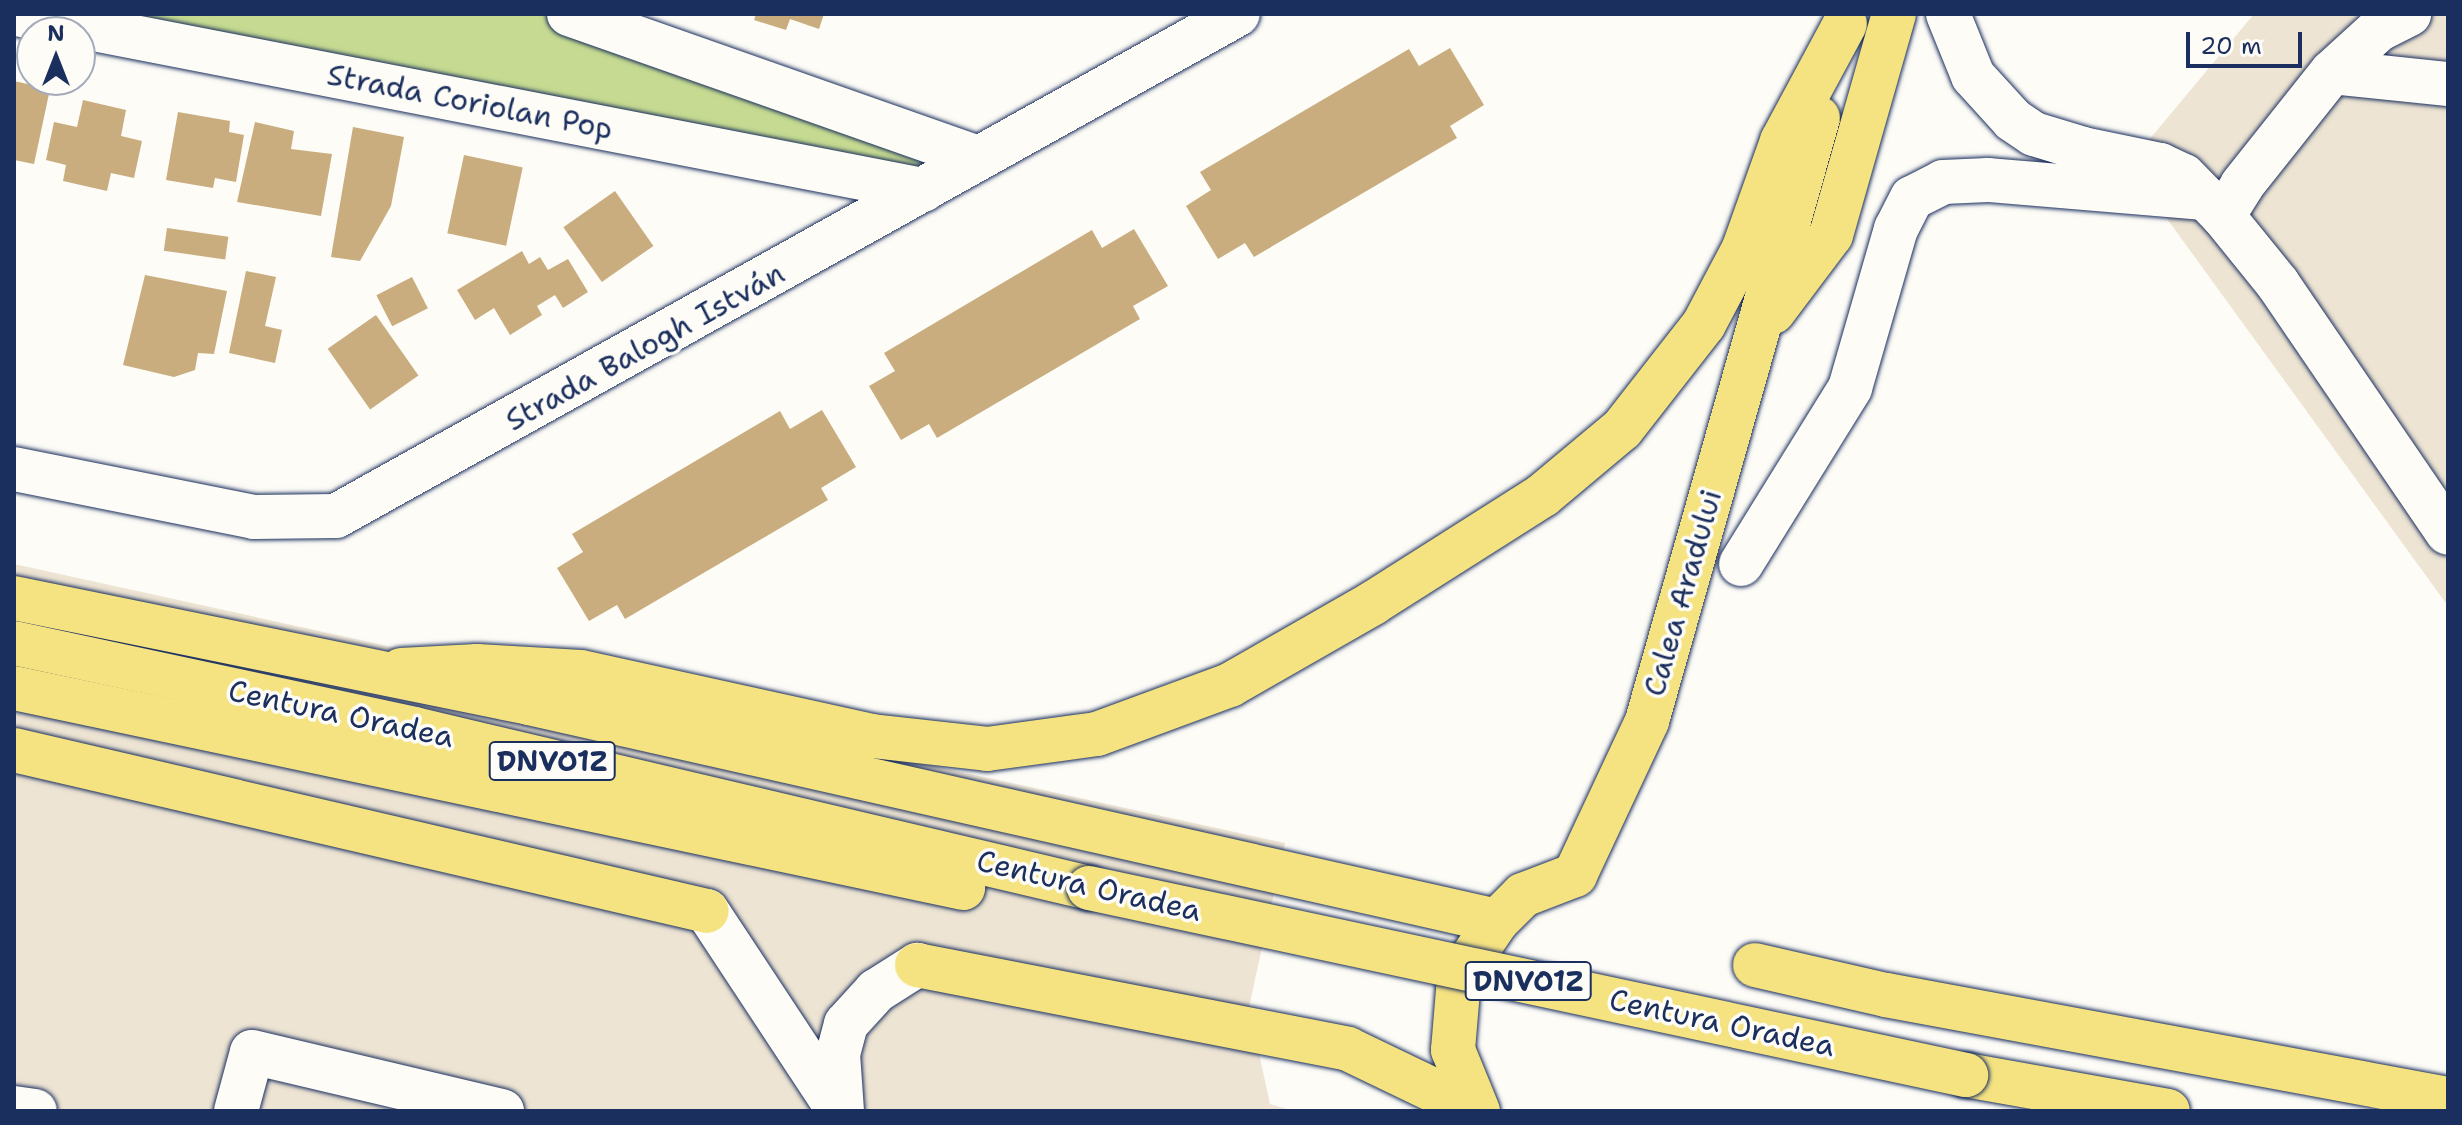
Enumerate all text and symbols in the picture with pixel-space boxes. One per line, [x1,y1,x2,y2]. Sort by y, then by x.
north arrow [16,16,96,96]
scale bar [2190,16,2306,66]
text: N [47,19,65,48]
text: 20 m [2200,30,2262,62]
street label: Strada Coriolan Pop [324,57,616,147]
street label: Strada Balogh István [499,255,791,439]
street label: Calea Aradului [1636,486,1730,700]
street label: Centura Oradea [225,673,457,755]
road number: DNVO1Z [488,737,616,785]
street label: Centura Oradea [973,843,1205,929]
road number: DNVO1Z [1464,957,1592,1005]
street label: Centura Oradea [1606,982,1838,1064]

